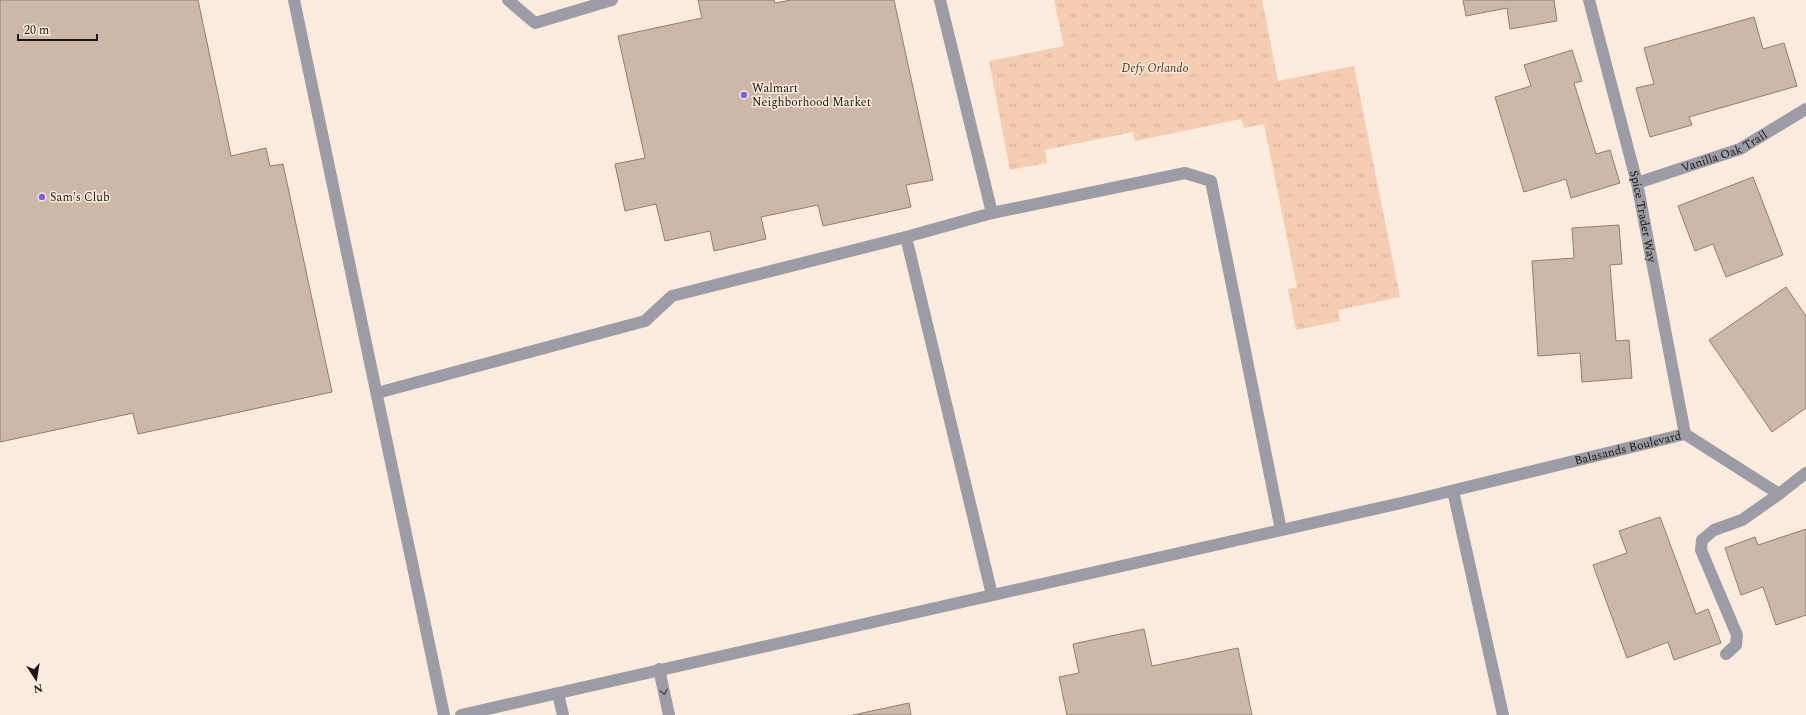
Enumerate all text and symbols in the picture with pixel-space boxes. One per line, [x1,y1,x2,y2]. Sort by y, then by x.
scale bar [18,16,97,42]
text: 20 m [24,21,49,40]
park label: Defy Orlando [1121,59,1189,78]
place label: Walmart Neighborhood Market [752,79,871,112]
marker: Walmart Neighborhood Market [739,90,749,100]
street label: Vanilla Oak Trail [1679,126,1771,178]
street label: Spice Trader Way [1624,168,1661,265]
place label: Sam's Club [50,188,110,207]
marker: Sam's Club [37,192,47,202]
street label: Balasands Boulevard [1572,426,1684,471]
north arrow [16,659,56,699]
text: N [32,679,44,698]
one-way arrow [659,689,668,695]

